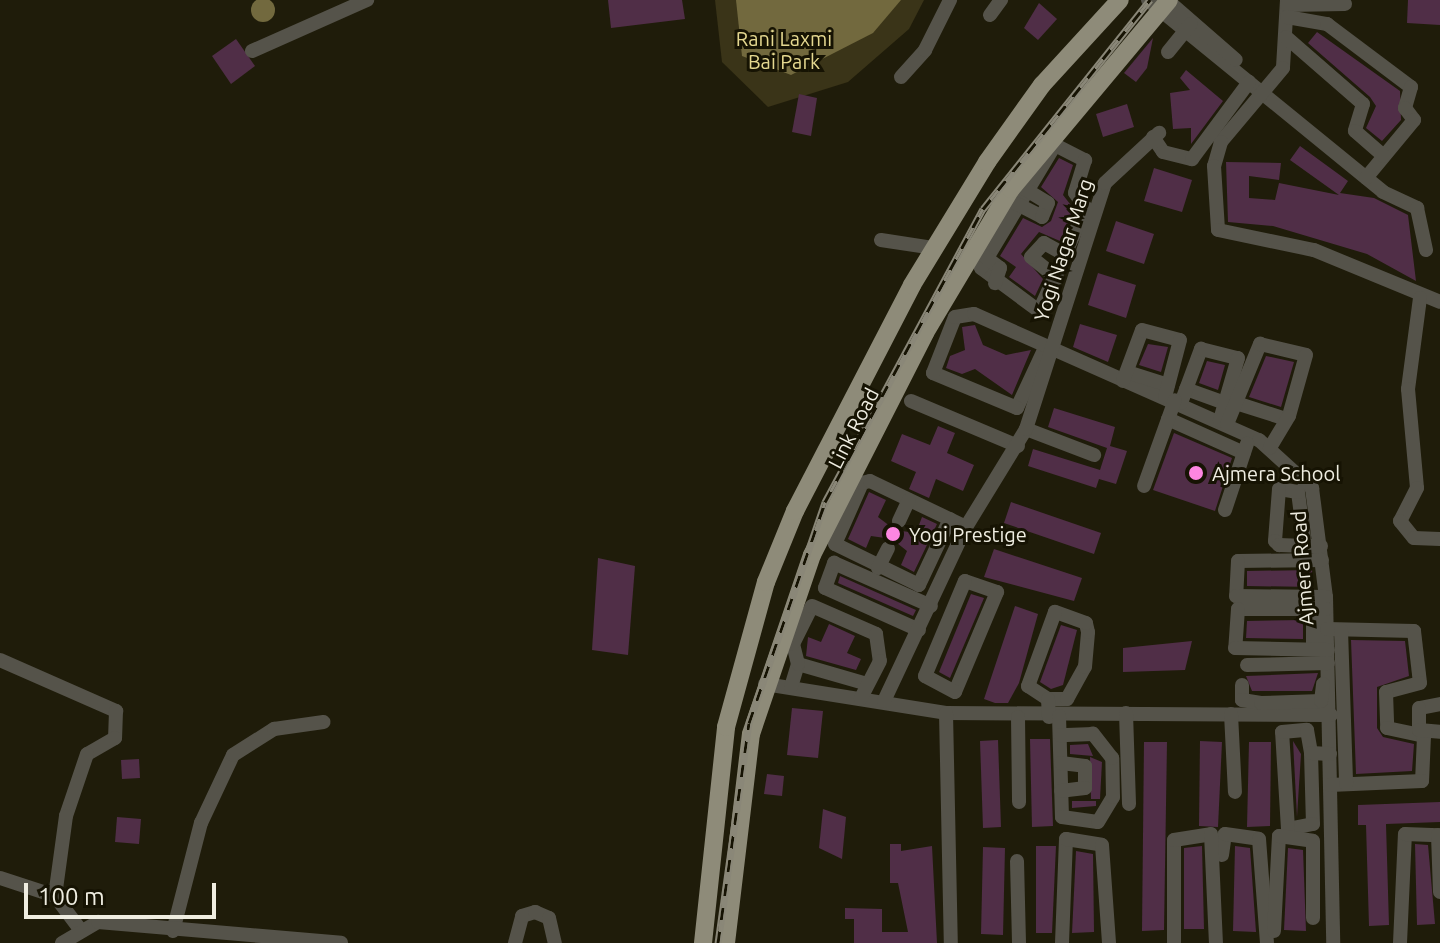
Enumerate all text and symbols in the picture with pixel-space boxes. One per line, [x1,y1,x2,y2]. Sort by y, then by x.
park label: Rani Laxmi Bai Park [736,27,832,74]
street label: Yogi Nagar Marg [1029,176,1097,324]
street label: Link Road [823,384,883,472]
place label: Ajmera School [1212,461,1340,485]
marker: Ajmera School [1187,464,1205,482]
street label: Ajmera Road [1286,510,1318,626]
place label: Yogi Prestige [909,522,1027,546]
marker: Yogi Prestige [884,525,902,543]
scale bar [28,867,220,917]
text: 100 m [38,883,105,910]

